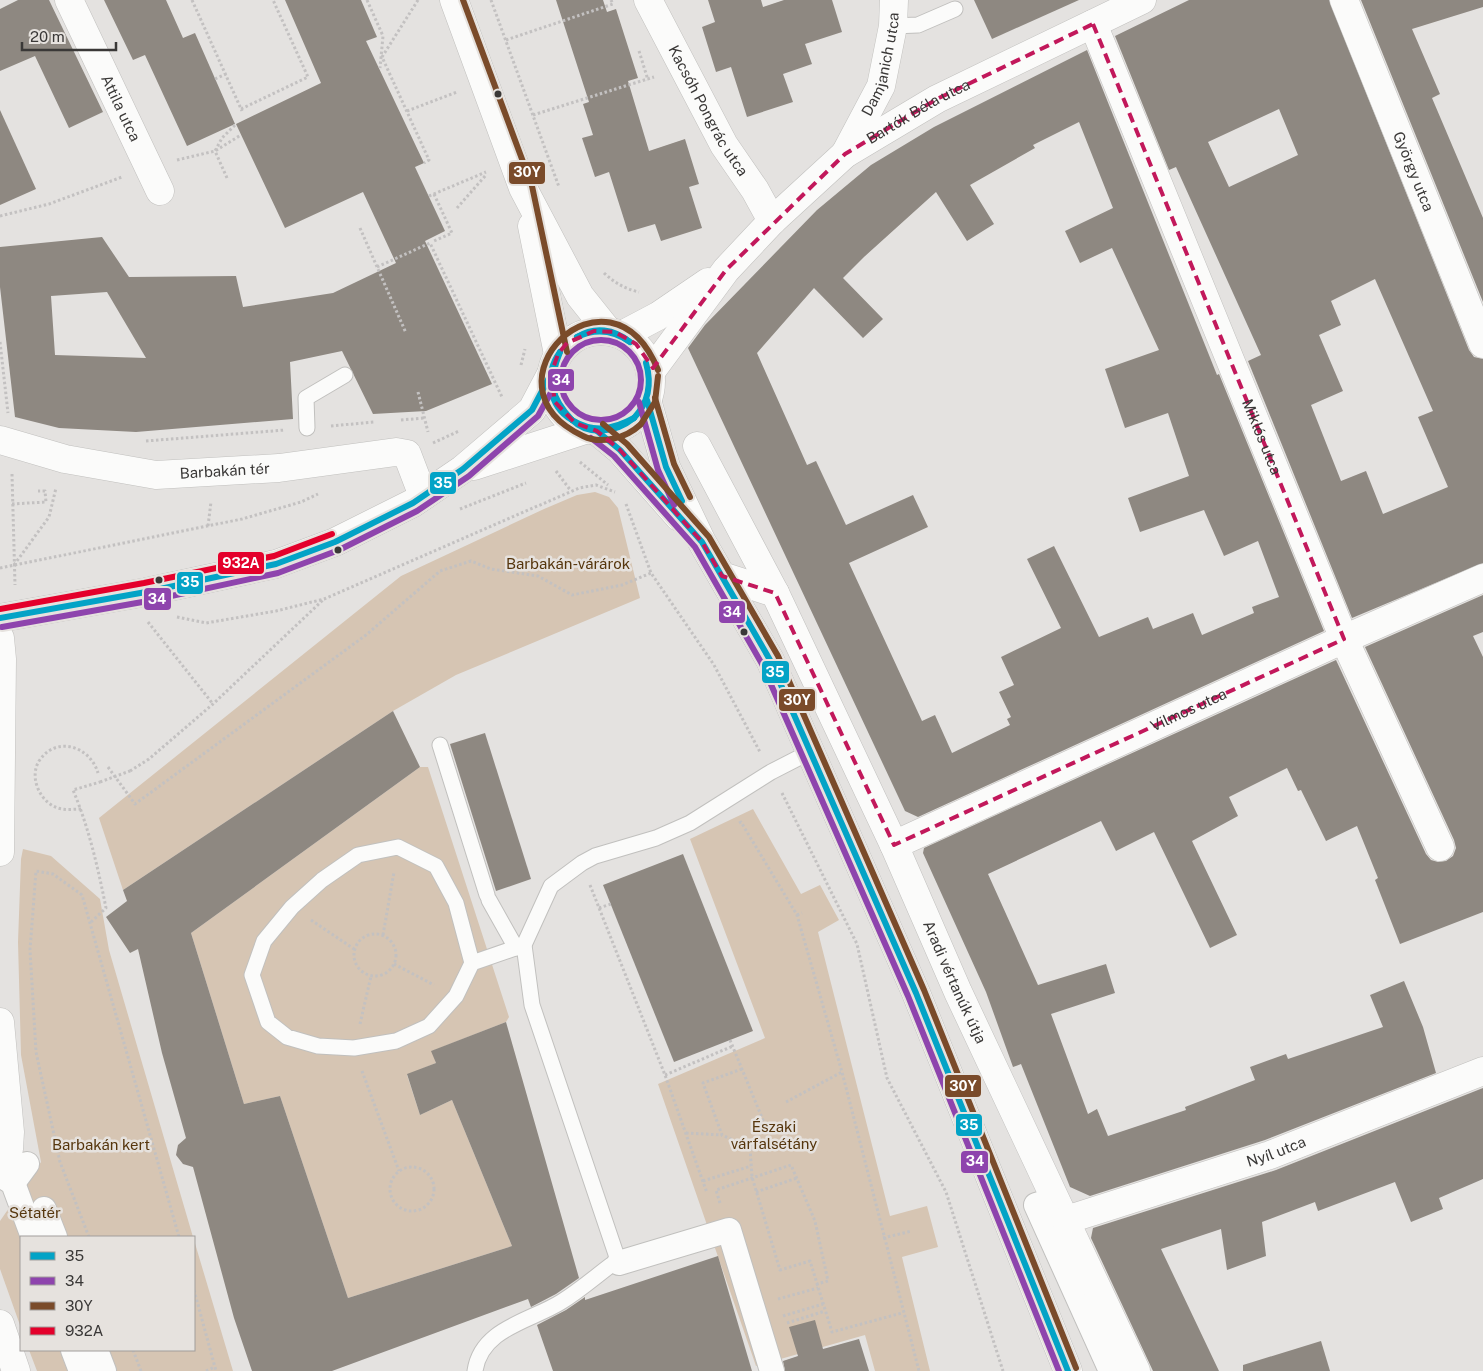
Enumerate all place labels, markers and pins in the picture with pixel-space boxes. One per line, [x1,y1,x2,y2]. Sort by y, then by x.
unlabelled marker [493,89,503,99]
unlabelled marker [333,545,343,555]
unlabelled marker [154,575,164,585]
unlabelled marker [739,627,749,637]

